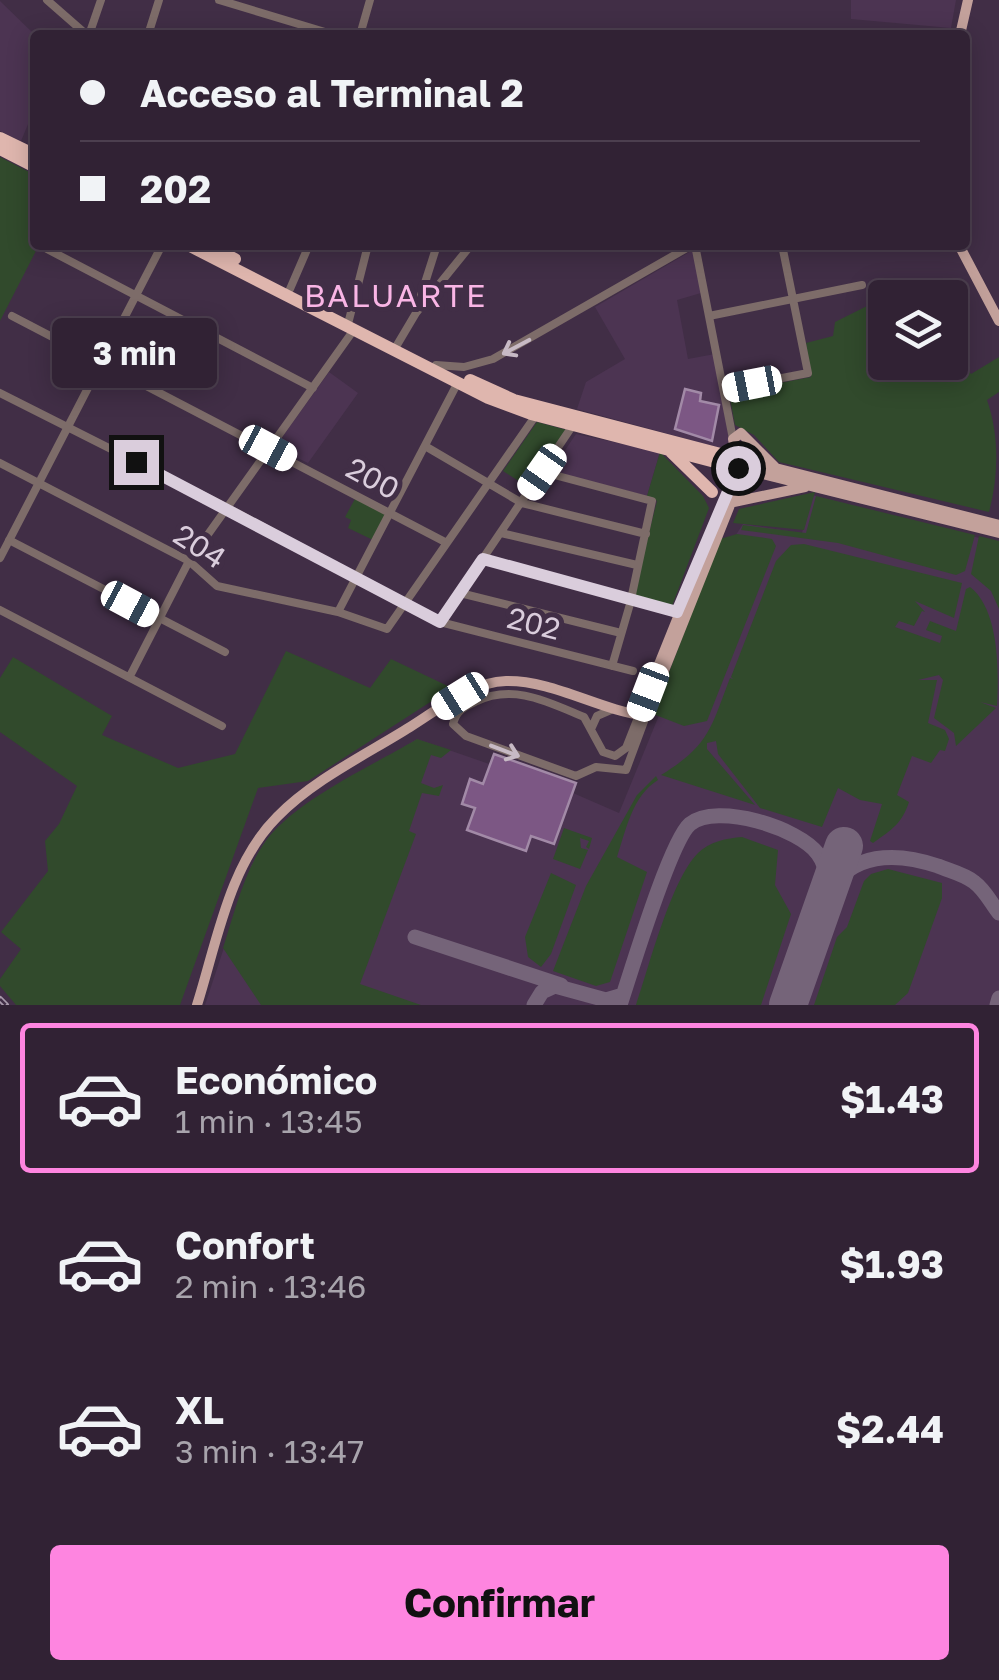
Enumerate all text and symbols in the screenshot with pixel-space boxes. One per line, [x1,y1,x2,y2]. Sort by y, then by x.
text: Acceso al Terminal 2 [140,70,524,115]
text: 202 [140,166,211,211]
district label: BALUARTE [304,276,488,314]
map controls [868,280,968,380]
button: layers [868,280,968,380]
callout: 3 min [54,317,218,387]
text: 3 min [93,334,176,372]
one-way arrow [502,337,532,357]
car [720,364,784,404]
car [234,421,302,475]
car [513,439,571,505]
route end [114,440,159,485]
route start [716,446,761,491]
street label: 200 [340,449,406,507]
street label: 204 [167,516,233,576]
car [96,577,164,631]
street label: 202 [504,599,564,647]
car [623,659,673,725]
car [427,667,493,725]
one-way arrow [489,744,520,762]
icon: car [55,1053,145,1143]
text: Económico [175,1057,377,1102]
text: $1.43 [840,1076,944,1121]
text: 1 min · 13:45 [175,1102,363,1140]
icon: car [55,1218,145,1308]
text: Confort [175,1222,315,1267]
text: $1.93 [839,1241,944,1286]
text: 2 min · 13:46 [175,1267,366,1305]
icon: car [55,1383,145,1473]
text: XL [175,1387,224,1432]
text: $2.44 [836,1406,944,1451]
text: 3 min · 13:47 [175,1432,364,1470]
button: Confirmar [50,1545,949,1660]

